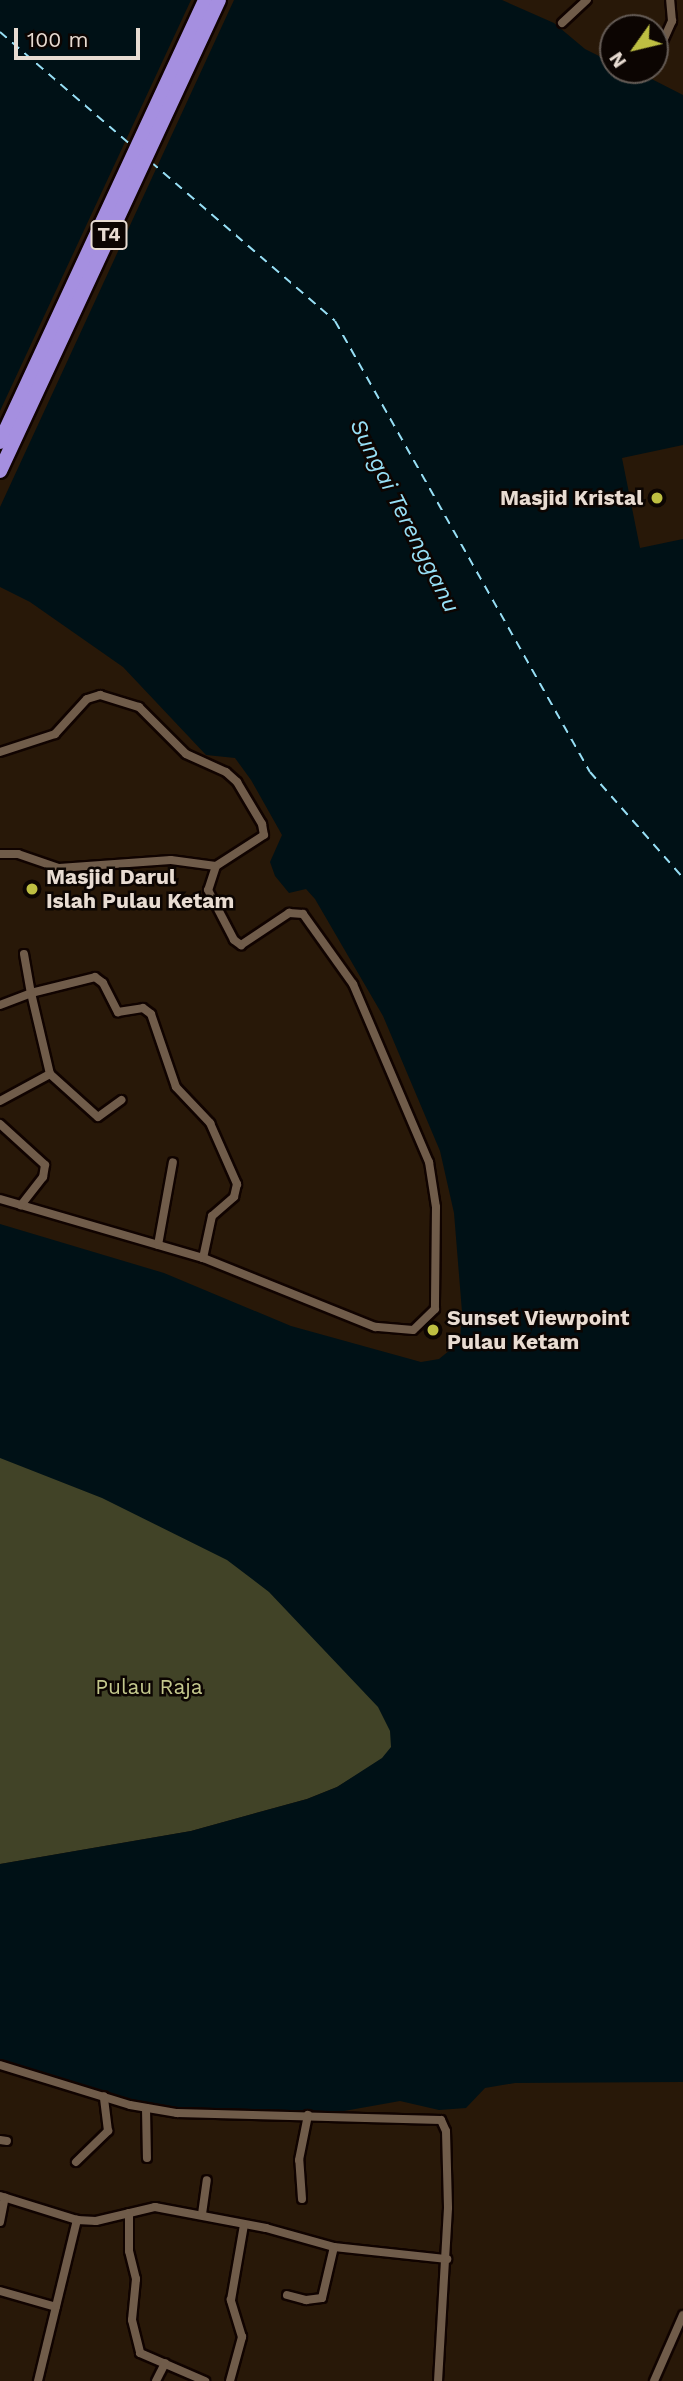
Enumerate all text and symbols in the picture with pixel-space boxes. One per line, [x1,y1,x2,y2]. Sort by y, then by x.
scale bar [18,14,144,58]
north arrow [599,14,669,84]
text: 100 m [27,27,89,52]
text: N [604,48,631,72]
road number: T4 [90,219,128,250]
water label: Sungai Terengganu [343,414,465,618]
place label: Masjid Kristal [500,485,643,511]
marker: Masjid Kristal [649,490,665,506]
place label: Masjid Darul Islah Pulau Ketam [46,864,234,914]
marker: Masjid Darul Islah Pulau Ketam [24,881,40,897]
place label: Sunset Viewpoint Pulau Ketam [447,1305,630,1355]
marker: Sunset Viewpoint Pulau Ketam [425,1322,441,1338]
park label: Pulau Raja [95,1674,203,1700]

